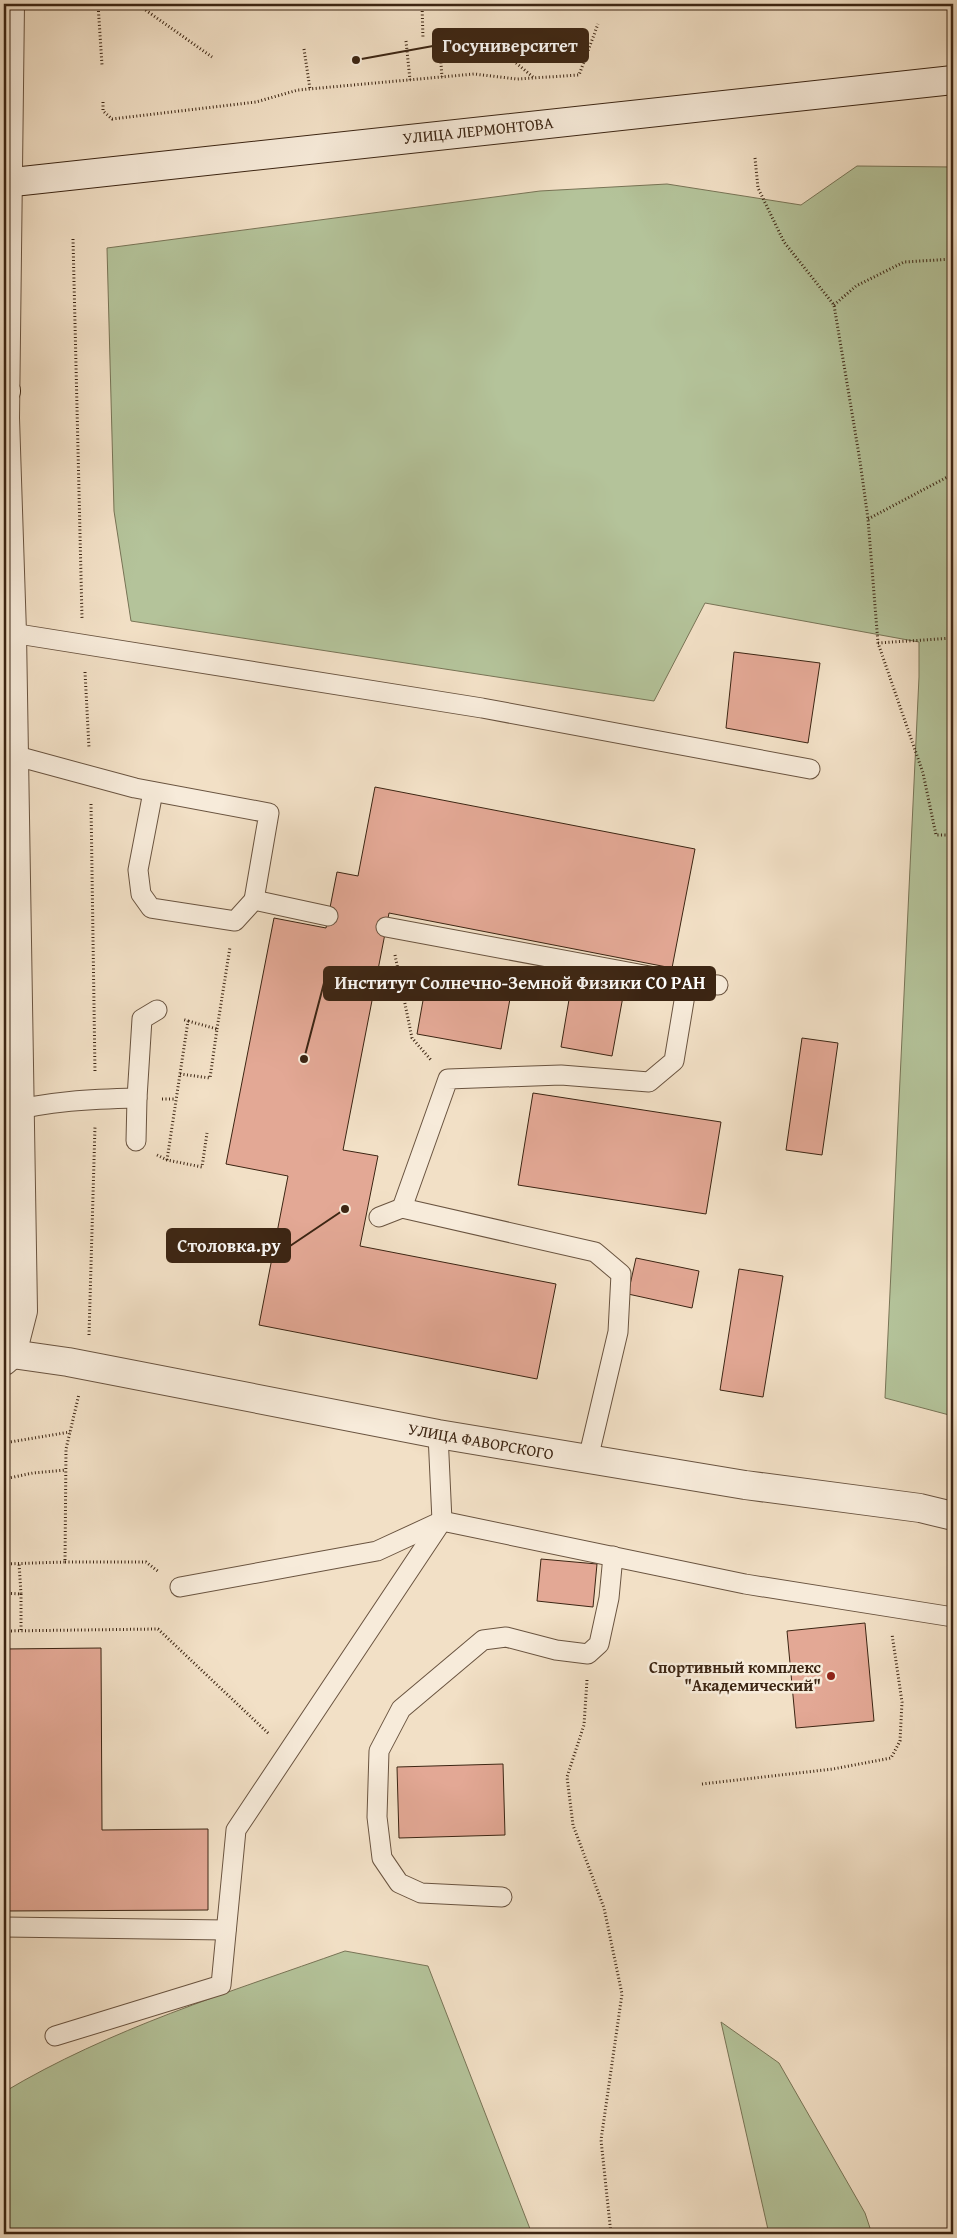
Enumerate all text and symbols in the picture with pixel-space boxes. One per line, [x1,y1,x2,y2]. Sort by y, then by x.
callout: Госуниверситет [433,29,588,62]
text: Госуниверситет [442,32,578,59]
street label: УЛИЦА ЛЕРМОНТОВА [401,110,555,150]
callout: Институт Солнечно-Земной Физики СО РАН [324,967,715,1000]
text: Институт Солнечно-Земной Физики СО РАН [335,969,705,996]
callout: Столовка.ру [167,1229,290,1262]
text: Столовка.ру [177,1232,281,1259]
street label: УЛИЦА ФАВОРСКОГО [406,1416,556,1466]
place label: Спортивный комплекс "Академический" [649,1655,822,1697]
marker: Спортивный комплекс "Академический" [825,1670,837,1682]

